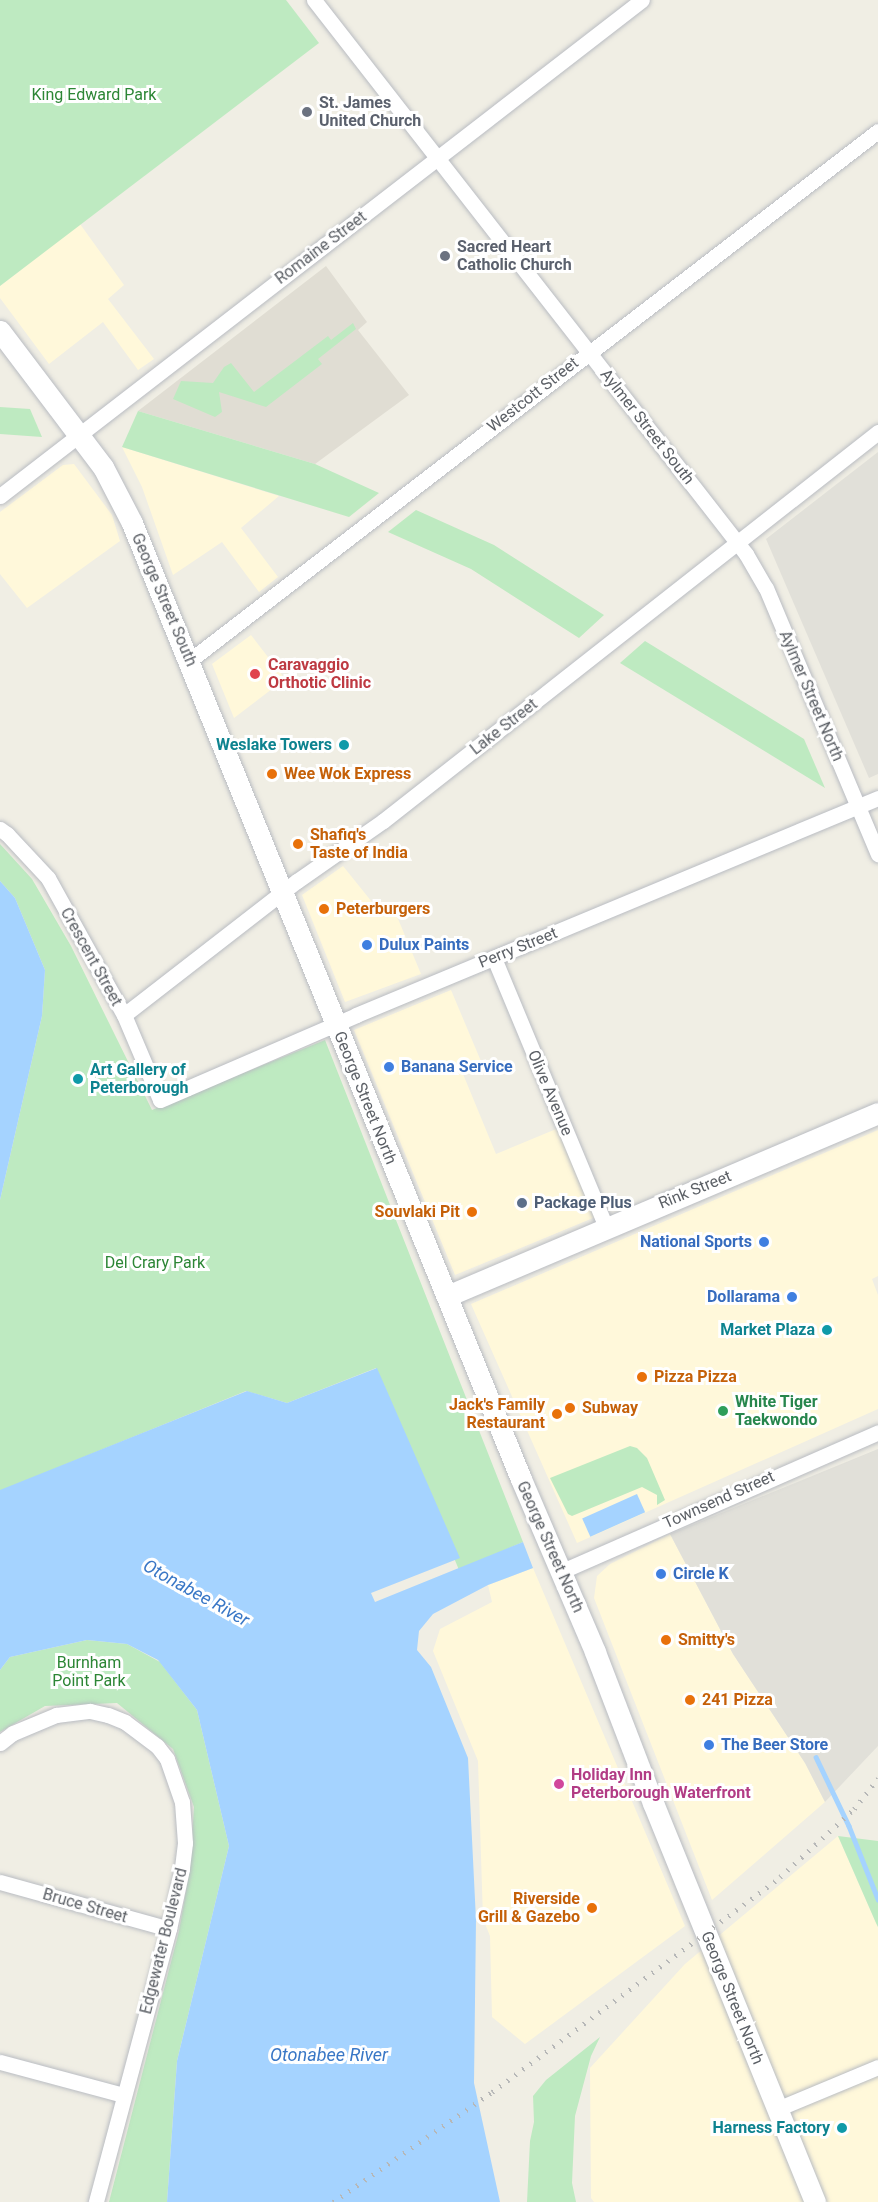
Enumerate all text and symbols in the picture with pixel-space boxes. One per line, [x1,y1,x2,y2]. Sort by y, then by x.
park label: King Edward Park [32,85,156,105]
place label: St. James United Church [319,93,421,131]
marker: St. James United Church [300,105,314,119]
street label: Romaine Street [272,208,370,288]
place label: Sacred Heart Catholic Church [457,237,572,275]
marker: Sacred Heart Catholic Church [438,249,452,263]
street label: Westcott Street [484,354,582,436]
street label: Aylmer Street South [596,366,698,488]
street label: George Street South [127,530,201,670]
street label: Aylmer Street North [775,628,847,764]
place label: Caravaggio Orthotic Clinic [268,655,371,693]
marker: Caravaggio Orthotic Clinic [246,665,264,683]
street label: Lake Street [467,695,541,759]
place label: Weslake Towers [216,735,332,755]
marker: Weslake Towers [337,738,351,752]
place label: Wee Wok Express [284,764,411,784]
marker: Wee Wok Express [265,767,279,781]
place label: Shafiq's Taste of India [310,825,408,863]
marker: Shafiq's Taste of India [291,837,305,851]
place label: Peterburgers [336,899,430,919]
marker: Peterburgers [317,902,331,916]
street label: Crescent Street [56,904,126,1010]
street label: Perry Street [476,924,560,972]
place label: Dulux Paints [379,935,469,955]
marker: Dulux Paints [360,938,374,952]
street label: George Street North [330,1029,400,1167]
street label: Olive Avenue [523,1047,577,1139]
place label: Banana Service [401,1057,513,1077]
place label: Art Gallery of Peterborough [90,1060,189,1098]
marker: Banana Service [382,1060,396,1074]
marker: Art Gallery of Peterborough [71,1072,85,1086]
street label: Rink Street [656,1167,734,1213]
place label: Package Plus [534,1193,632,1213]
marker: Package Plus [515,1196,529,1210]
place label: Souvlaki Pit [375,1202,460,1222]
marker: Souvlaki Pit [465,1205,479,1219]
place label: National Sports [640,1232,752,1252]
marker: National Sports [757,1235,771,1249]
park label: Del Crary Park [105,1253,205,1273]
place label: Dollarama [707,1287,780,1307]
marker: Dollarama [785,1290,799,1304]
place label: Market Plaza [720,1320,815,1340]
marker: Market Plaza [820,1323,834,1337]
place label: Pizza Pizza [654,1367,737,1387]
marker: Pizza Pizza [635,1370,649,1384]
place label: White Tiger Taekwondo [735,1392,818,1430]
place label: Jack's Family Restaurant [449,1395,545,1433]
place label: Subway [582,1398,638,1418]
marker: Subway [563,1401,577,1415]
marker: White Tiger Taekwondo [716,1404,730,1418]
marker: Jack's Family Restaurant [550,1407,564,1421]
street label: Townsend Street [660,1467,778,1533]
street label: George Street North [512,1478,588,1616]
water label: Otonabee River [139,1555,253,1631]
place label: Circle K [673,1564,729,1584]
marker: Circle K [654,1567,668,1581]
place label: Smitty's [678,1630,735,1650]
marker: Smitty's [659,1633,673,1647]
park label: Burnham Point Park [52,1653,126,1691]
place label: 241 Pizza [702,1690,773,1710]
marker: 241 Pizza [683,1693,697,1707]
place label: The Beer Store [721,1735,828,1755]
marker: The Beer Store [702,1738,716,1752]
place label: Holiday Inn Peterborough Waterfront [571,1765,751,1803]
marker: Holiday Inn Peterborough Waterfront [552,1777,566,1791]
street label: Edgewater Boulevard [137,1866,191,2016]
street label: Bruce Street [40,1885,130,1927]
place label: Riverside Grill & Gazebo [478,1889,580,1927]
marker: Riverside Grill & Gazebo [585,1901,599,1915]
street label: George Street North [697,1929,767,2067]
water label: Otonabee River [270,2044,388,2066]
place label: Harness Factory [713,2118,830,2138]
marker: Harness Factory [835,2121,849,2135]

